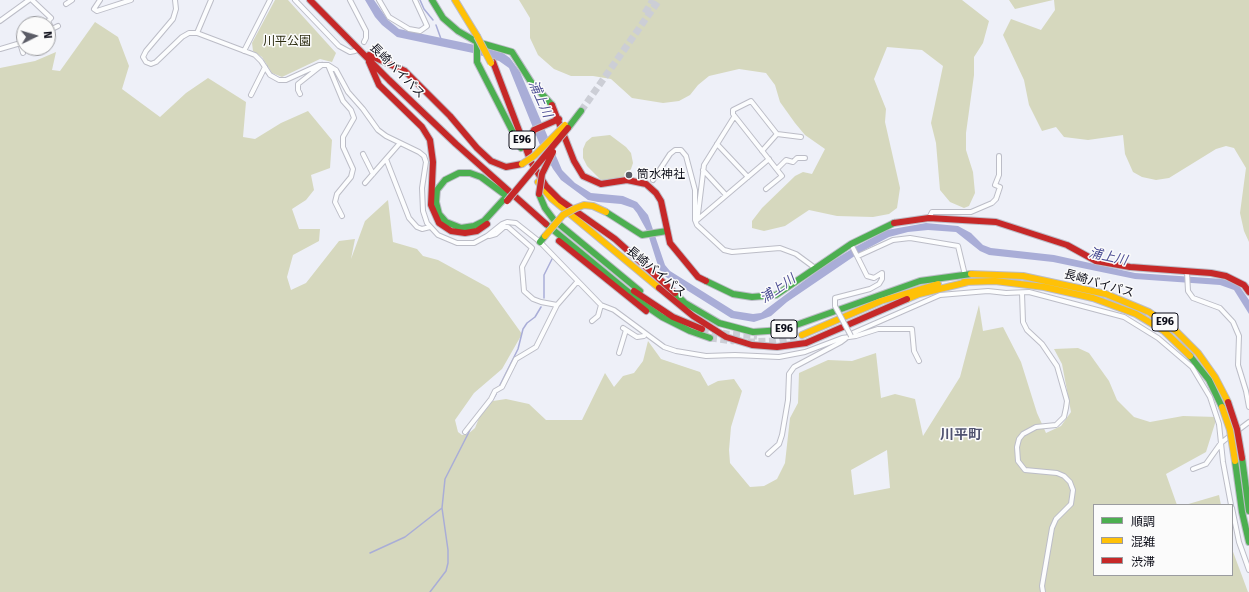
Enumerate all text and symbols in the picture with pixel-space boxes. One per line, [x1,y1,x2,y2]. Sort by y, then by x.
north arrow [16,16,56,56]
text: N [41,31,54,39]
park label: 川平公園 [263,35,311,49]
street label: 長崎バイパス [366,40,428,102]
water label: 浦上川 [525,78,555,120]
road number: E96 [509,131,535,149]
place label: 筒水神社 [637,168,685,182]
marker: 筒水神社 [624,170,634,180]
street label: 長崎バイパス [623,244,689,300]
water label: 浦上川 [1087,245,1129,269]
street label: 長崎バイパス [1062,267,1136,301]
water label: 浦上川 [758,271,798,307]
road number: E96 [1152,313,1178,331]
road number: E96 [771,320,797,338]
district label: 川平町 [940,427,982,443]
legend [1093,504,1233,576]
text: 順調 [1131,515,1155,529]
text: 混雑 [1131,535,1155,549]
text: 渋滞 [1131,555,1155,569]

